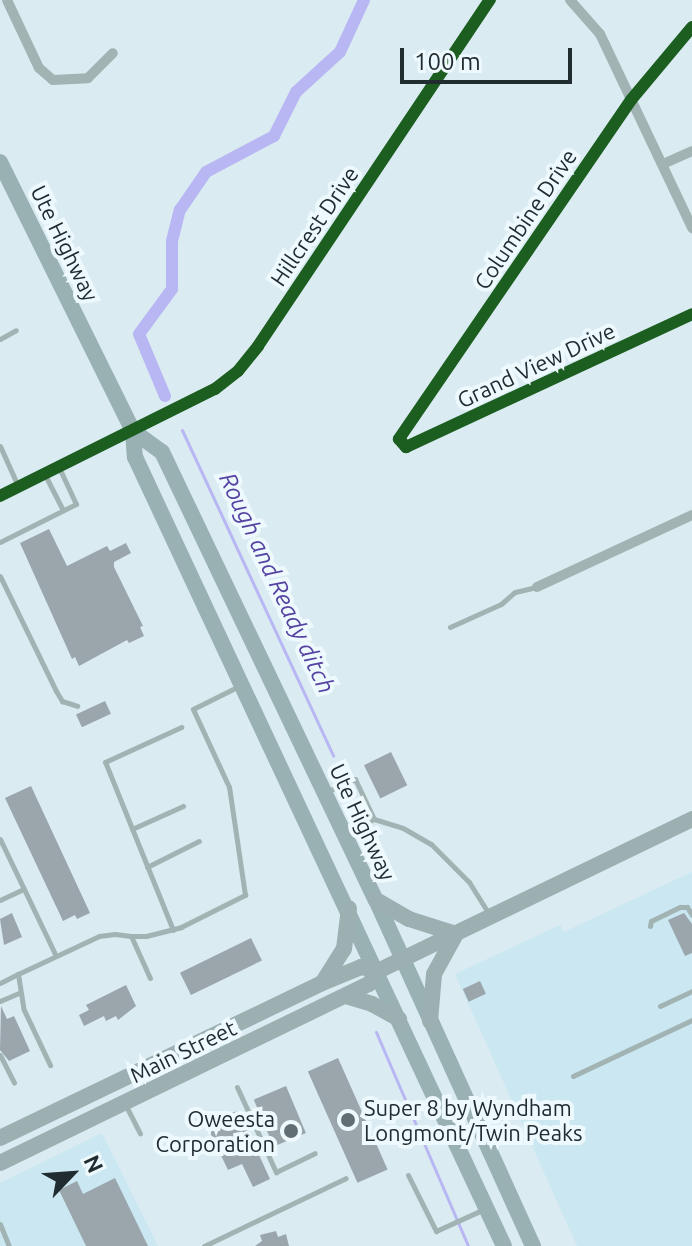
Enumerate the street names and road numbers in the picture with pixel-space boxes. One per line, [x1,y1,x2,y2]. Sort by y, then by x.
street label: Columbine Drive [468,144,582,294]
street label: Hillcrest Drive [264,161,364,291]
street label: Ute Highway [26,181,104,305]
street label: Grand View Drive [453,317,619,413]
street label: Ute Highway [324,759,402,885]
street label: Main Street [126,1014,240,1088]

